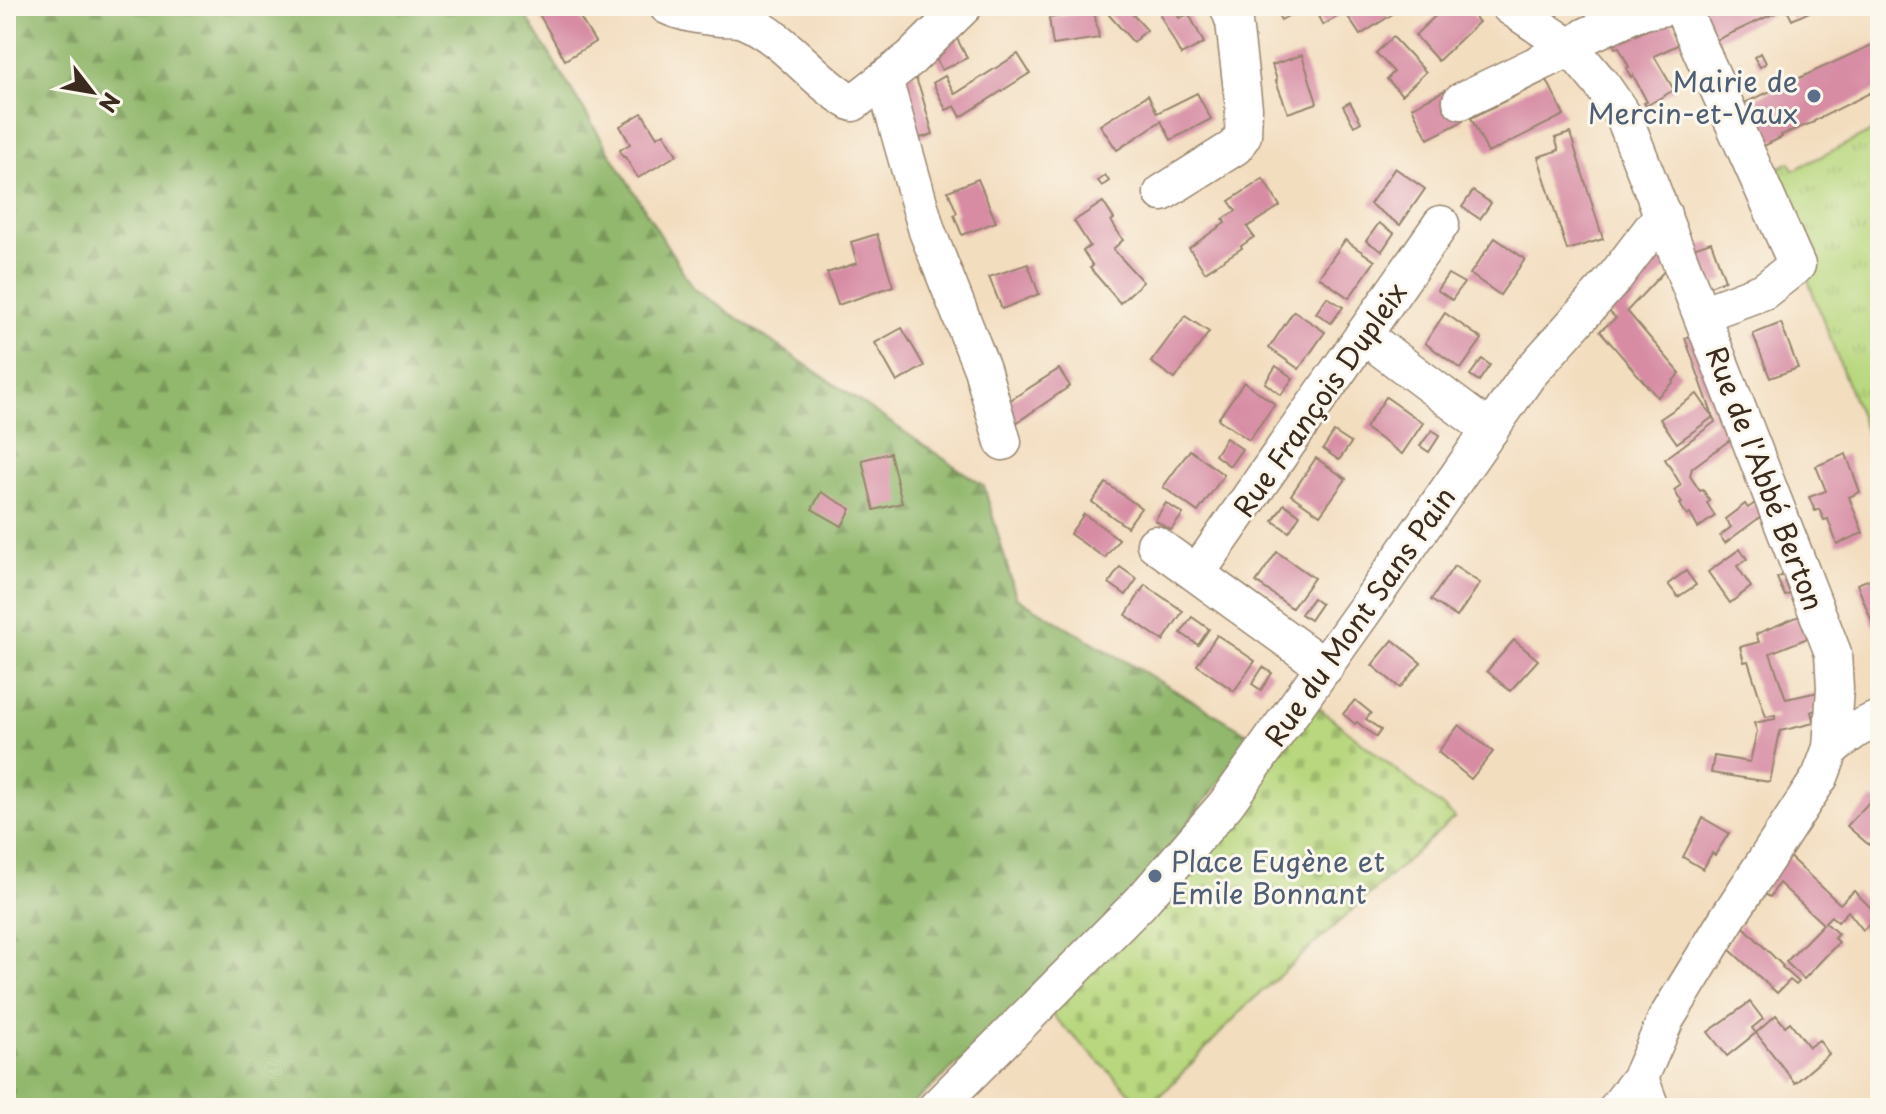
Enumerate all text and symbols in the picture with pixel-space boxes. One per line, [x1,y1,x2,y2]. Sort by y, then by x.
north arrow [52,52,132,132]
place label: Mairie de Mercin-et-Vaux [1588,59,1798,134]
text: N [92,87,129,119]
marker: Mairie de Mercin-et-Vaux [1805,87,1823,105]
street label: Rue François Dupleix [1222,273,1416,525]
street label: Rue de l'Abbé Berton [1696,340,1836,616]
street label: Rue du Mont Sans Pain [1253,477,1465,755]
place label: Place Eugène et Emile Bonnant [1171,839,1385,914]
marker: Place Eugène et Emile Bonnant [1146,867,1164,885]

